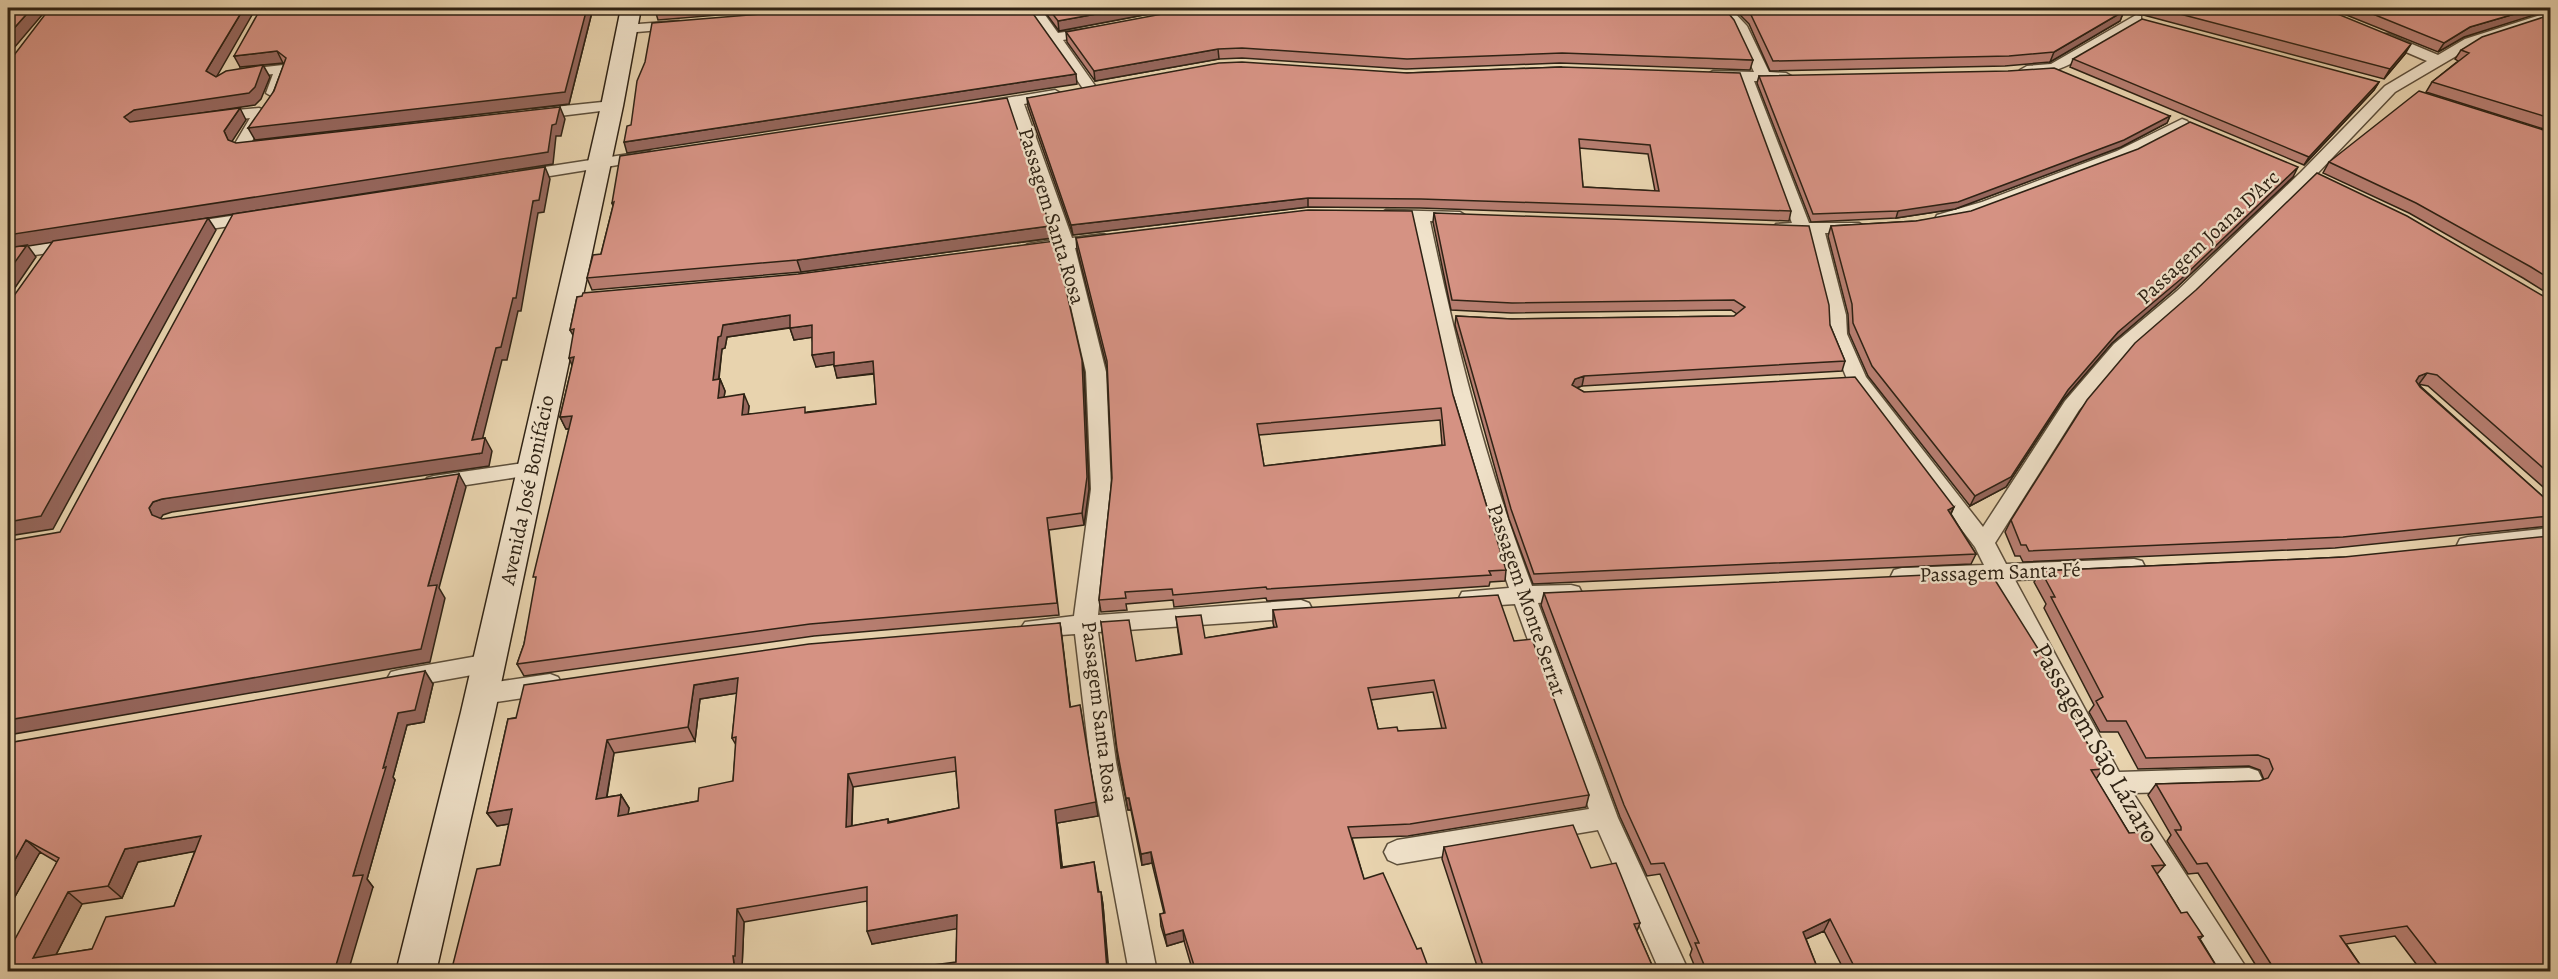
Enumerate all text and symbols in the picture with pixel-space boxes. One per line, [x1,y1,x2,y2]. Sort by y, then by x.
street label: Passagem Santa Rosa [1012,124,1092,308]
street label: Passagem Joana D’Arc [2131,164,2285,310]
street label: Avenida José Bonifácio [493,392,561,588]
street label: Passagem Monte Serrat [1481,500,1573,700]
street label: Passagem Santa Fé [1919,555,2081,589]
street label: Passagem Santa Rosa [1075,620,1125,805]
street label: Passagem São Lázaro [2024,636,2168,850]

